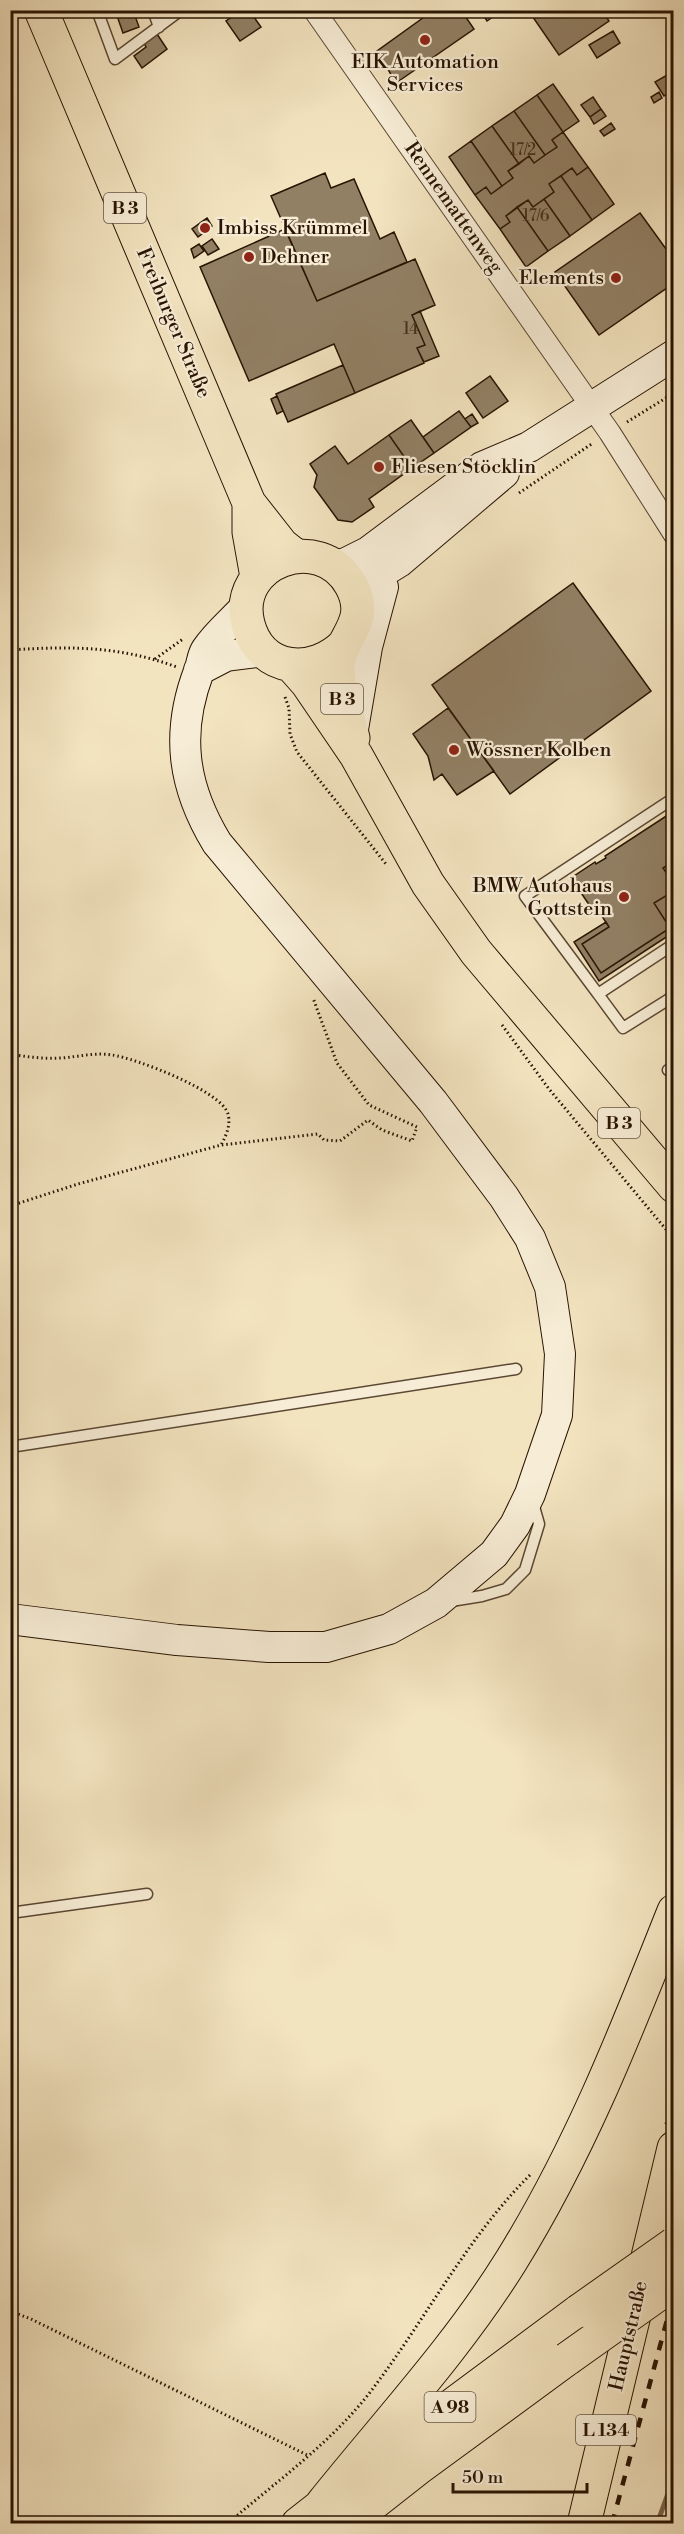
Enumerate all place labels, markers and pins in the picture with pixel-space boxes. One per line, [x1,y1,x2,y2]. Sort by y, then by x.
marker: EIK Automation Services [418,33,432,47]
place label: EIK Automation Services [351,50,499,98]
place label: Imbiss Krümmel [217,216,368,241]
marker: Imbiss Krümmel [198,221,212,235]
place label: Dehner [261,245,330,270]
marker: Dehner [242,250,256,264]
place label: Elements [519,266,604,291]
marker: Elements [609,271,623,285]
place label: Fliesen Stöcklin [391,455,536,480]
marker: Fliesen Stöcklin [372,460,386,474]
place label: Wössner Kolben [465,738,611,763]
marker: Wössner Kolben [447,743,461,757]
place label: BMW Autohaus Gottstein [472,874,612,922]
marker: BMW Autohaus Gottstein [617,890,631,904]

